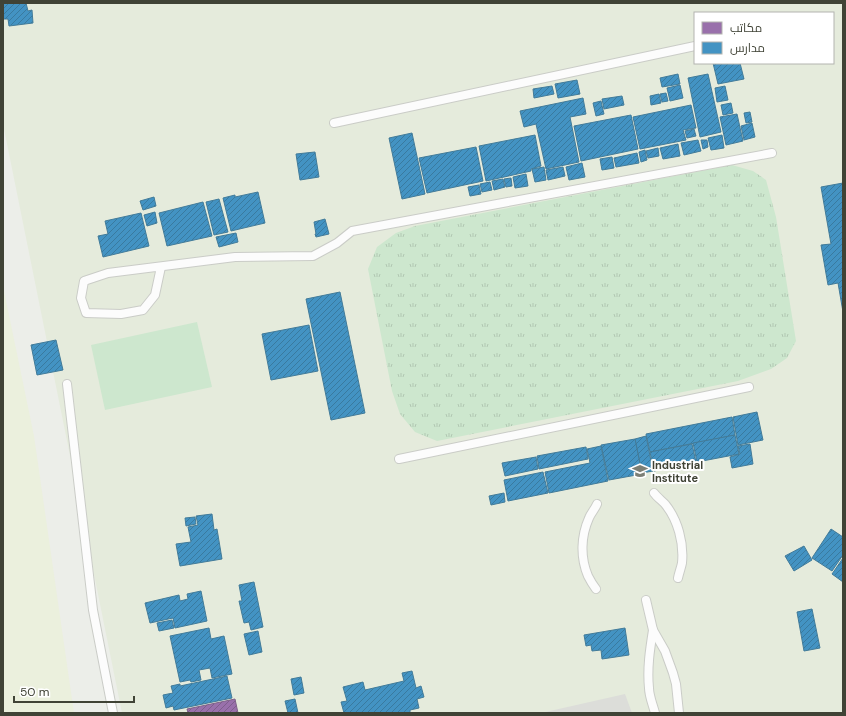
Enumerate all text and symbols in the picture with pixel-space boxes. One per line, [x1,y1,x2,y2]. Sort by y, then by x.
legend [694,12,834,64]
text: مكاتب [730,20,762,36]
text: مدارس [730,40,765,56]
place label: Industrial Institute [652,458,703,485]
school or university icon: Industrial Institute [631,462,649,480]
scale bar [14,678,134,704]
text: 50 m [20,684,49,700]

